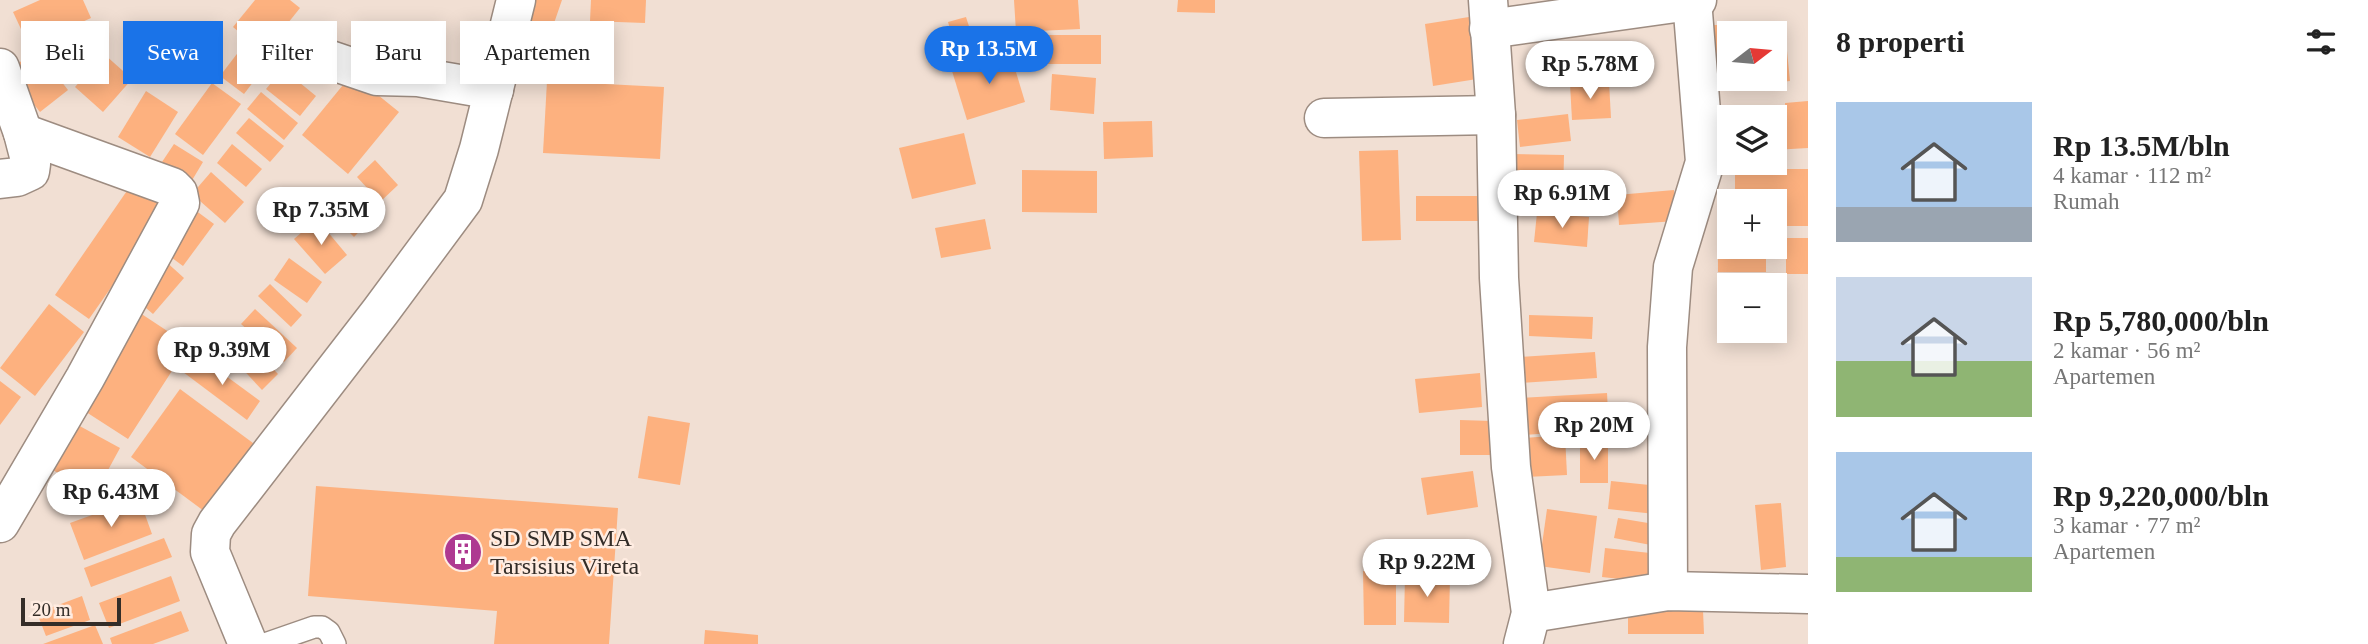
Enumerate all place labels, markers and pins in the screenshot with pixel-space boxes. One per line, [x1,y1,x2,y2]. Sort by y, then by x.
pin: Rp 13.5M [917,27,1061,86]
pin: Rp 5.78M [1518,42,1662,101]
pin: Rp 6.91M [1490,170,1634,230]
pin: Rp 7.35M [249,188,393,247]
pin: Rp 9.39M [150,328,294,387]
pin: Rp 20M [1537,402,1651,462]
pin: Rp 6.43M [39,470,183,529]
place label: SD SMP SMA Tarsisius Vireta [490,525,639,579]
building icon: SD SMP SMA Tarsisius Vireta [442,531,484,573]
pin: Rp 9.22M [1355,540,1499,599]

